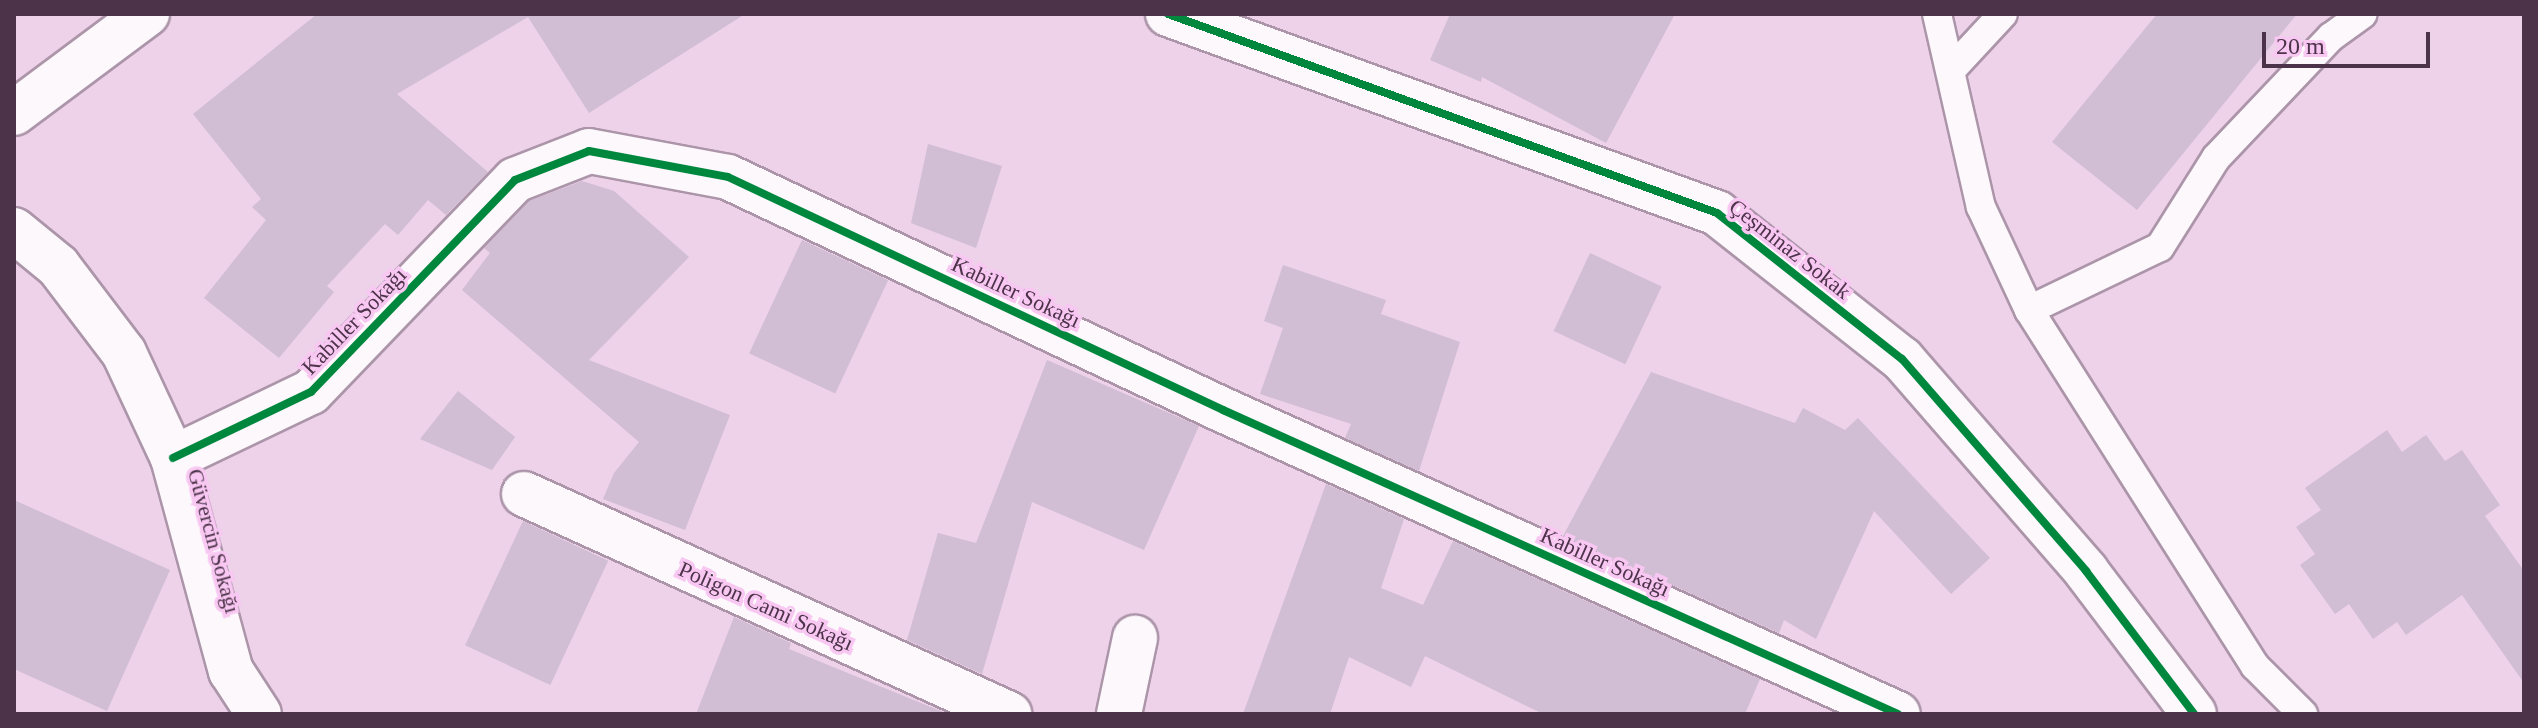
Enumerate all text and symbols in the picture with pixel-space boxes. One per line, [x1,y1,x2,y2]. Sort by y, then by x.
scale bar [2266,16,2434,66]
text: 20 m [2276,33,2325,59]
street label: Çeşminaz Sokak [1724,193,1856,305]
street label: Kabiller Sokağı [948,251,1084,333]
street label: Kabiller Sokağı [296,262,412,380]
street label: Güvercin Sokağı [182,466,246,616]
street label: Kabiller Sokağı [1536,522,1674,602]
street label: Poligon Cami Sokağı [675,556,857,656]

